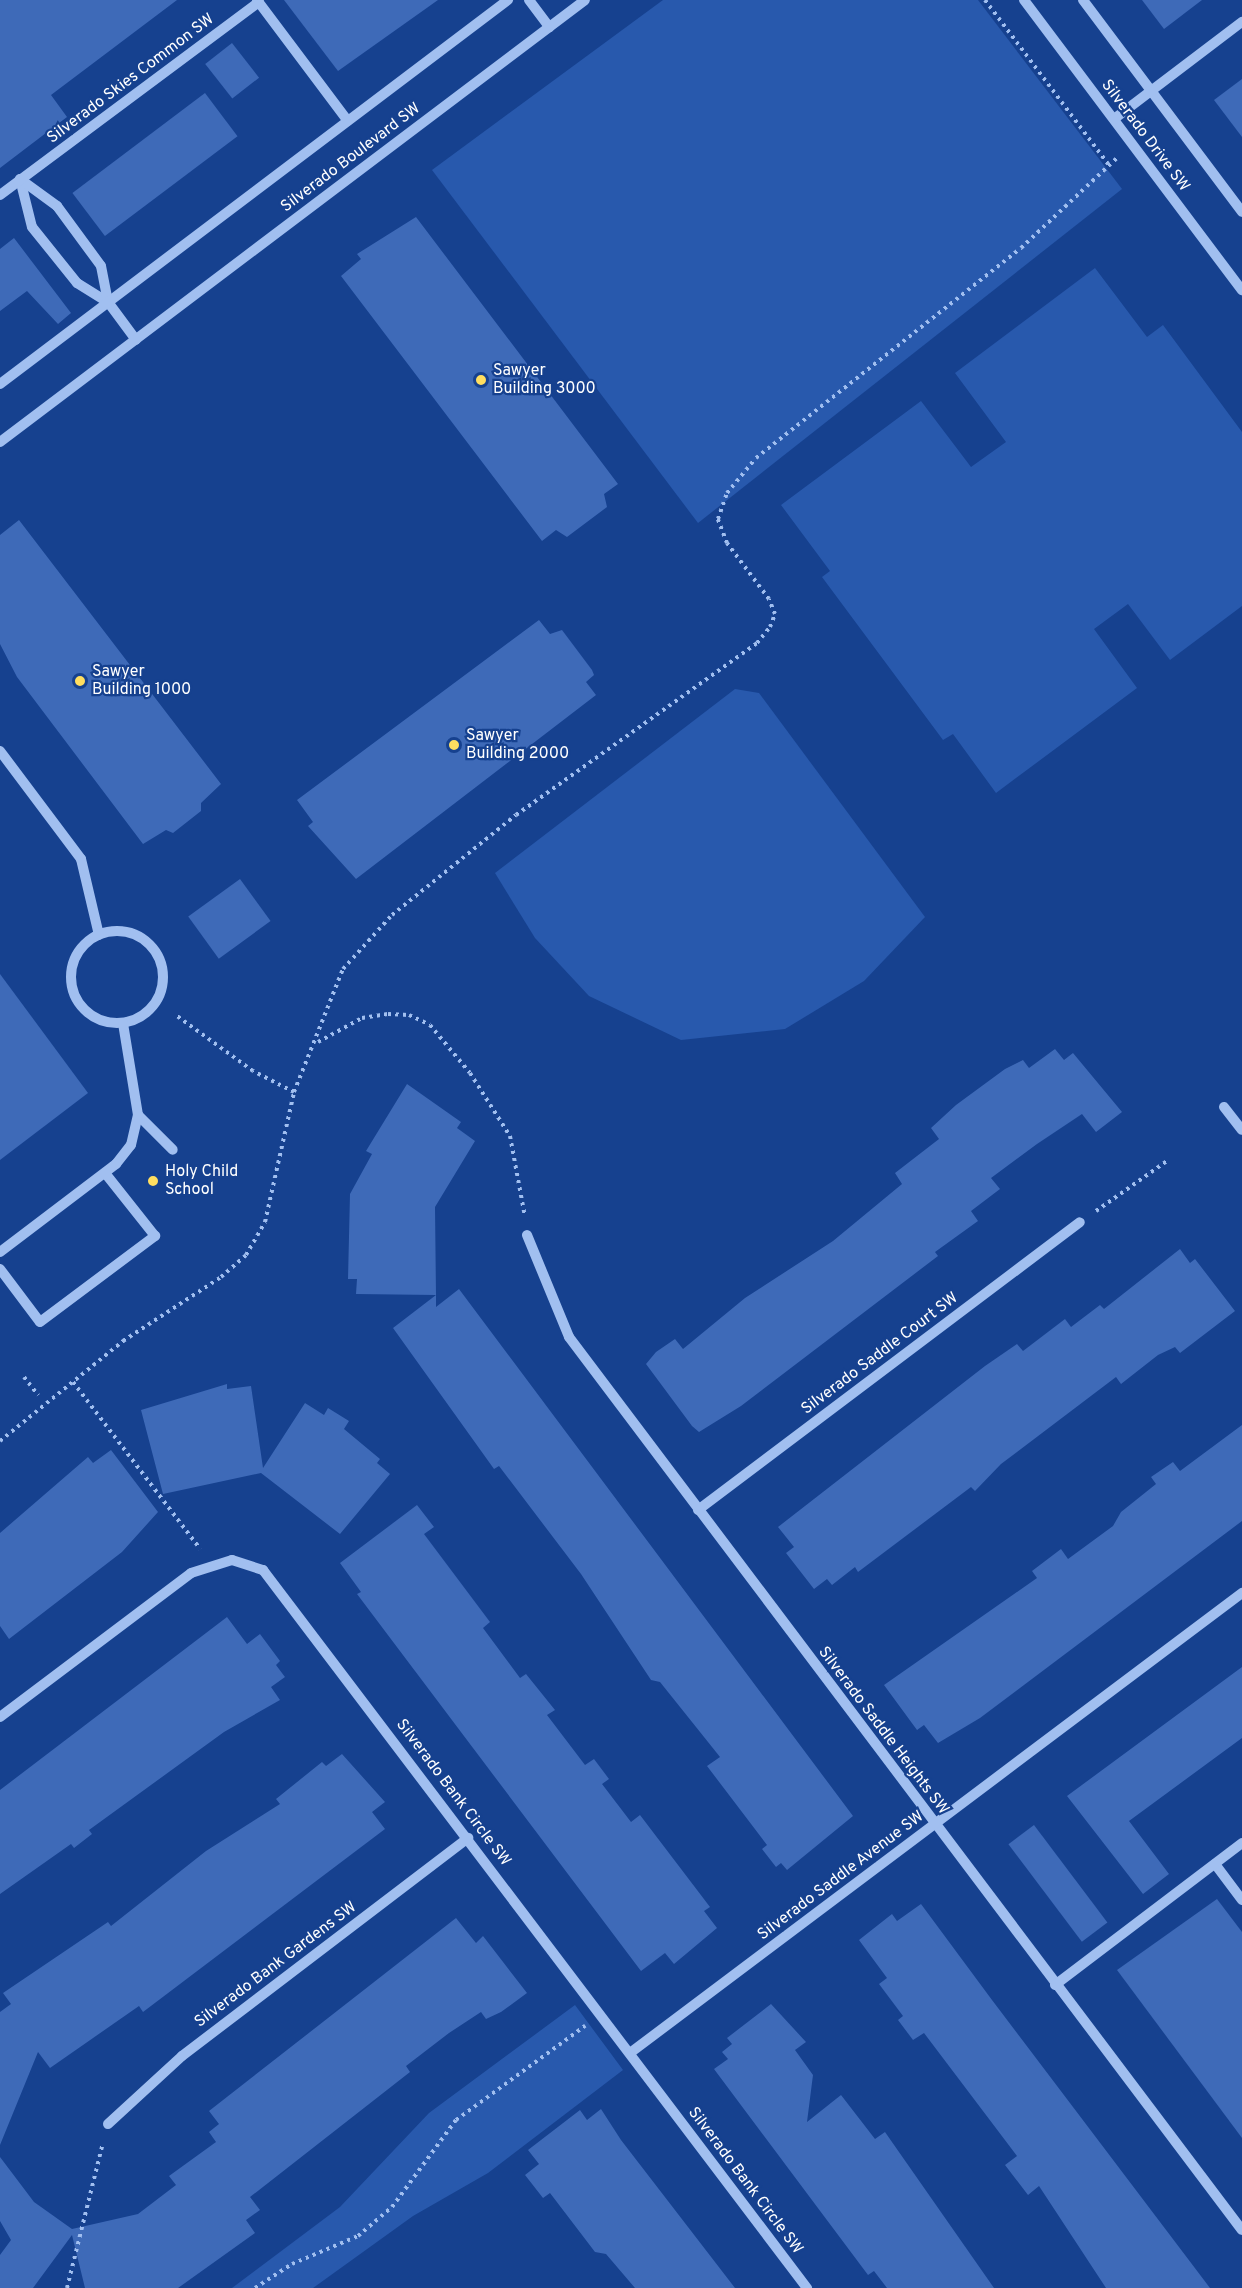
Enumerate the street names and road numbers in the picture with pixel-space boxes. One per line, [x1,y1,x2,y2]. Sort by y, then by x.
street label: Silverado Skies Common SW [44,10,218,148]
street label: Silverado Drive SW [1097,76,1193,196]
street label: Silverado Boulevard SW [277,99,425,217]
street label: Silverado Saddle Court SW [798,1289,962,1419]
street label: Silverado Saddle Heights SW [814,1643,952,1819]
street label: Silverado Bank Circle SW [391,1716,515,1870]
street label: Silverado Saddle Avenue SW [754,1807,928,1945]
street label: Silverado Bank Gardens SW [191,1898,361,2032]
street label: Silverado Bank Circle SW [683,2104,807,2258]

